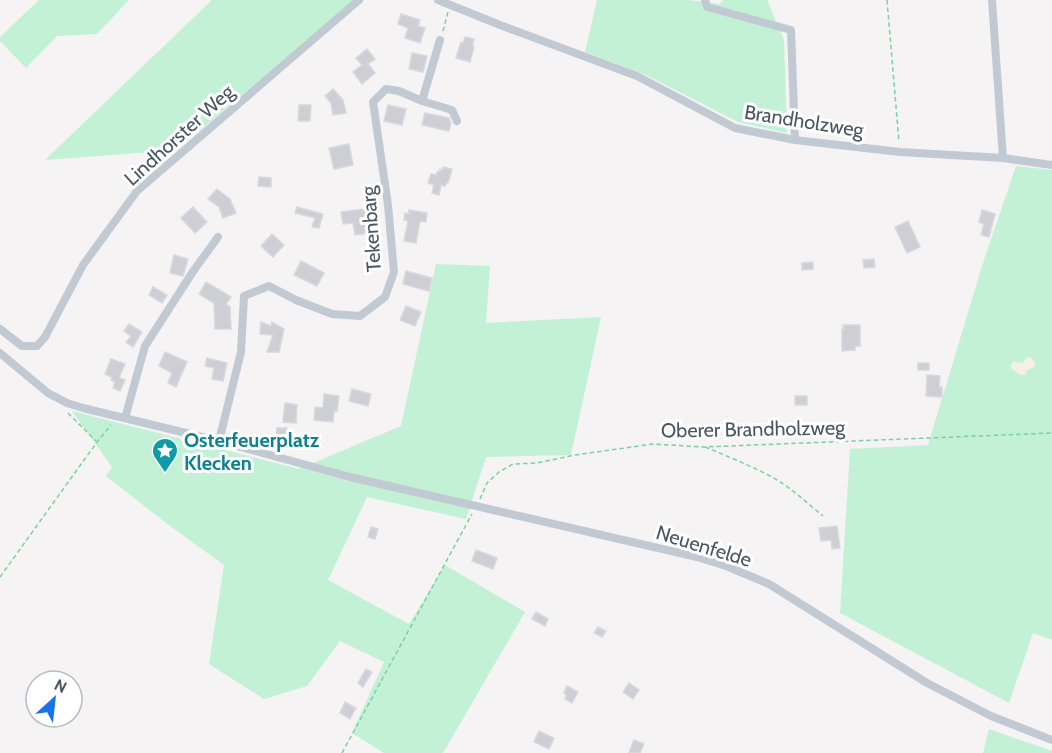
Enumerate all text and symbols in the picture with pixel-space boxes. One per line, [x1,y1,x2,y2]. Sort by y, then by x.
street label: Lindhorster Weg [119,79,239,190]
street label: Brandholzweg [743,100,866,142]
street label: Tekenbarg [356,184,386,273]
street label: Oberer Brandholzweg [661,415,846,443]
place label: Osterfeuerplatz Klecken [184,428,320,475]
place icon: Osterfeuerplatz Klecken [150,436,180,474]
street label: Neuenfelde [653,520,755,572]
north arrow [24,669,84,729]
text: N [51,675,70,697]

